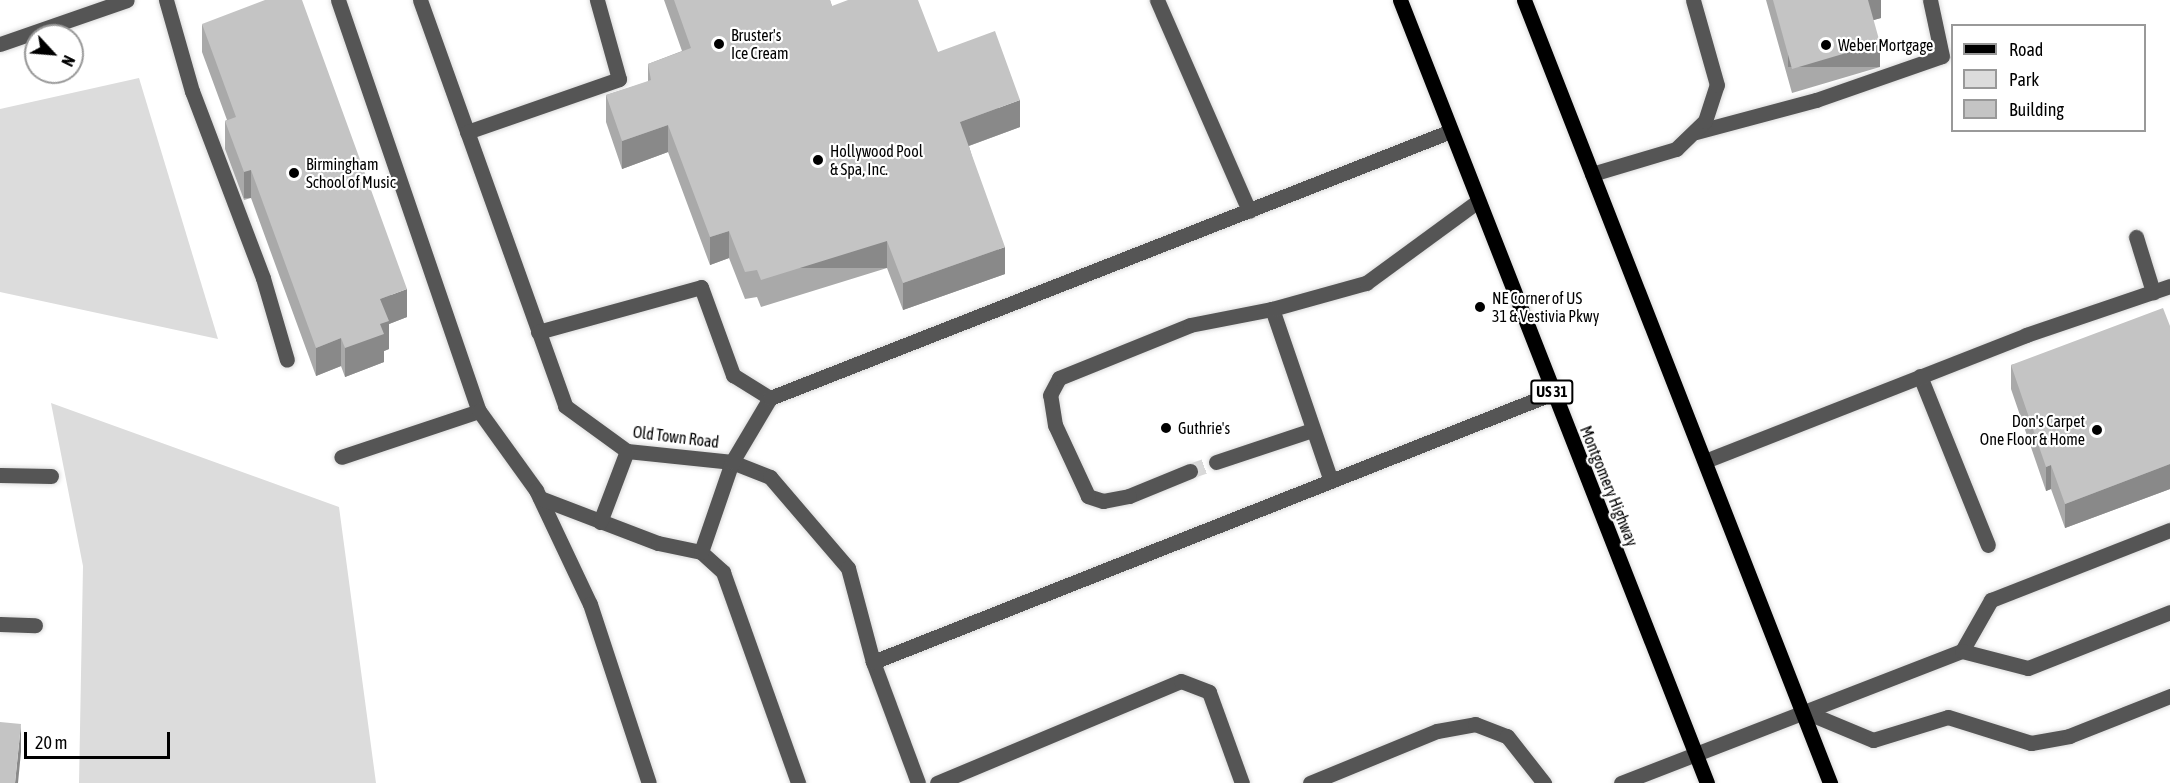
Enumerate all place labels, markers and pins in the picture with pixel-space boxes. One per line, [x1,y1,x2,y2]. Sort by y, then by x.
place label: Bruster's Ice Cream [731,25,789,63]
place label: Weber Mortgage [1838,35,1933,55]
marker: Bruster's Ice Cream [712,37,726,51]
marker: Weber Mortgage [1819,38,1833,52]
place label: Hollywood Pool & Spa, Inc. [830,141,923,179]
marker: Hollywood Pool & Spa, Inc. [811,153,825,167]
place label: Birmingham School of Music [306,154,396,192]
marker: Birmingham School of Music [287,166,301,180]
place label: NE Corner of US 31 & Vestivia Pkwy [1492,288,1599,326]
marker: NE Corner of US 31 & Vestivia Pkwy [1473,300,1487,314]
place label: Don's Carpet One Floor & Home [1980,411,2085,449]
place label: Guthrie's [1178,418,1230,438]
marker: Guthrie's [1159,421,1173,435]
marker: Don's Carpet One Floor & Home [2090,423,2104,437]

